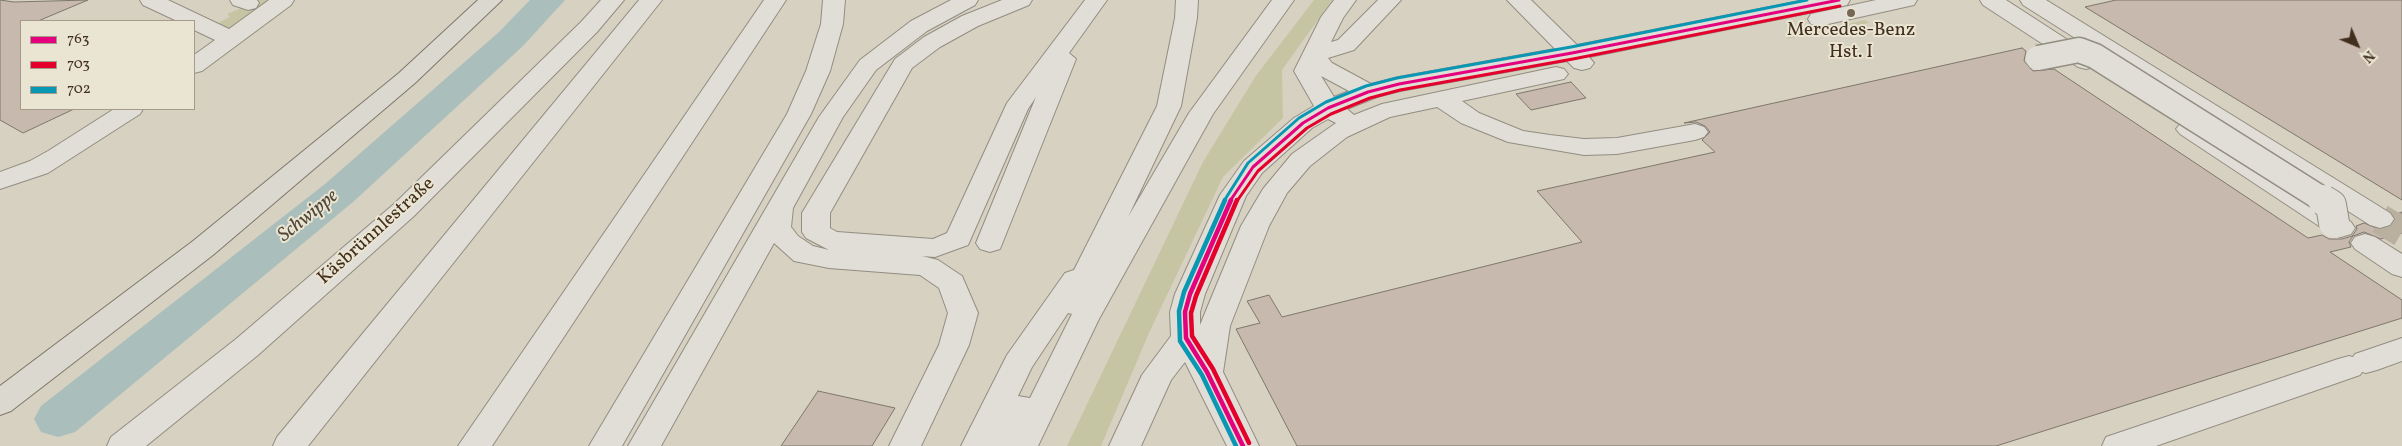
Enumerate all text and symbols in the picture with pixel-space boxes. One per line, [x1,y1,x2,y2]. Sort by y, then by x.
marker: Mercedes-Benz Hst. I [1845,7,1857,19]
legend [20,20,195,110]
north arrow [2332,20,2382,70]
place label: Mercedes-Benz Hst. I [1787,21,1915,65]
text: 763 [67,29,89,50]
text: N [2358,46,2378,66]
text: 703 [67,54,90,75]
text: 702 [67,79,91,100]
street label: Käsbrünnlestraße [314,174,440,290]
water label: Schwippe [274,185,344,249]

